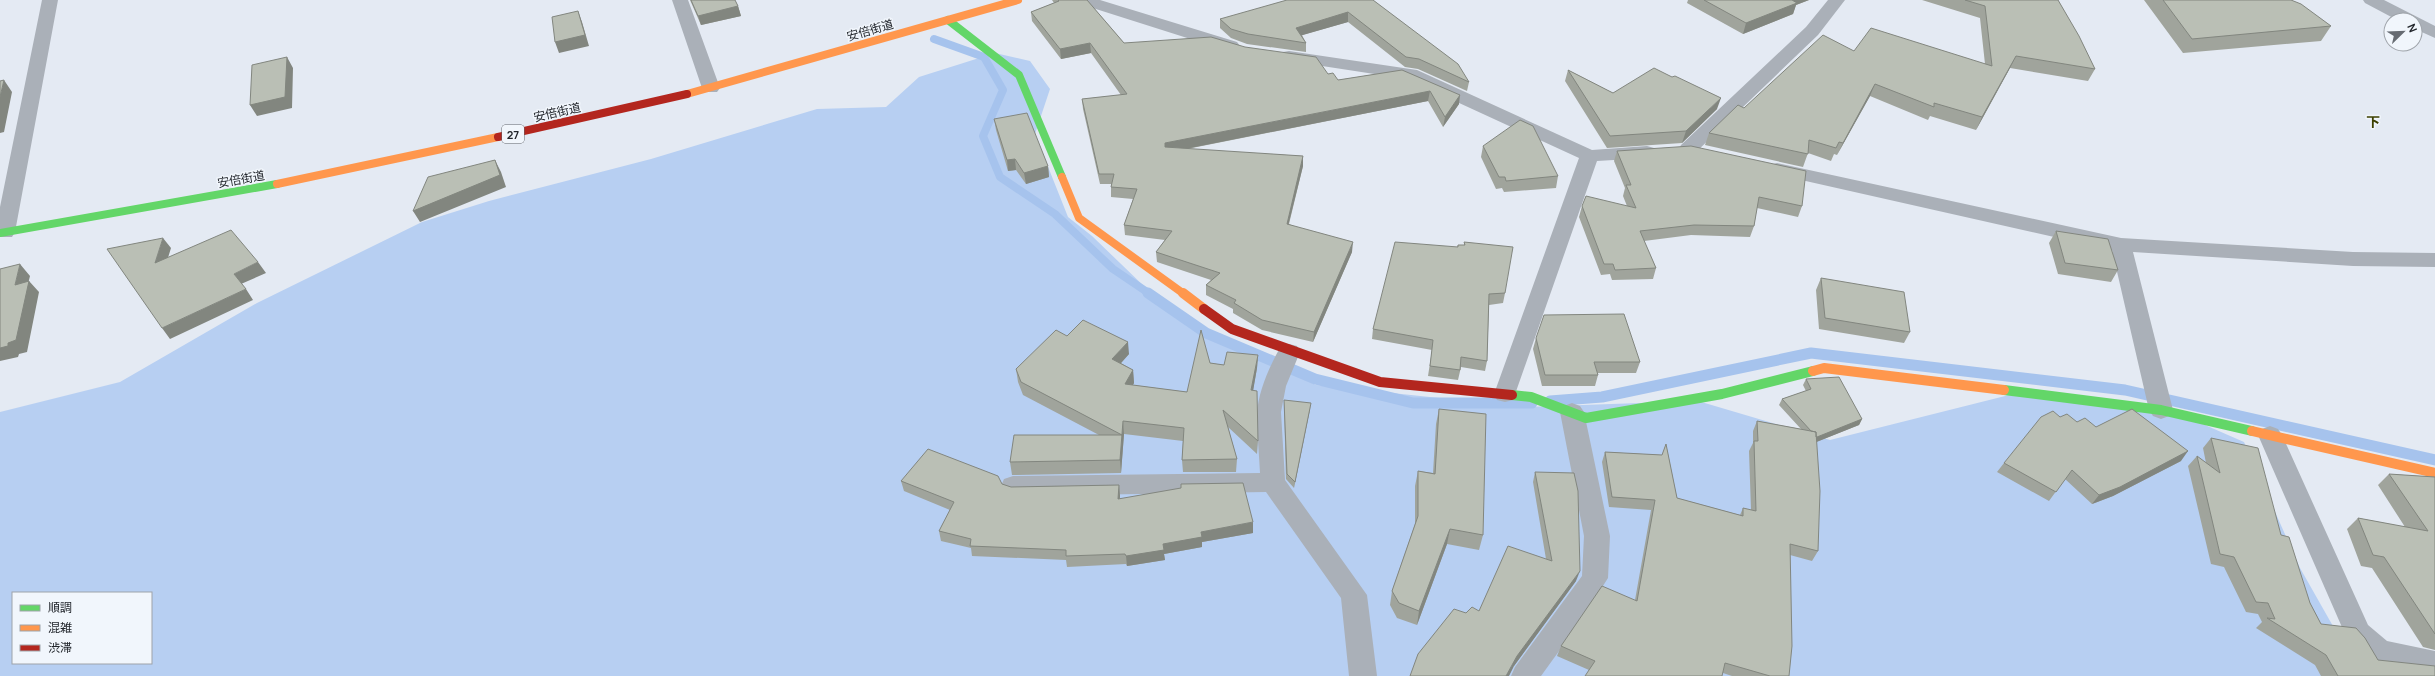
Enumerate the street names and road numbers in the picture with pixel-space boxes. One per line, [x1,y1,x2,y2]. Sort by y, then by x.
street label: 安倍街道 [845,15,895,45]
street label: 安倍街道 [532,98,582,126]
road number: 27 [502,125,524,143]
street label: 安倍街道 [216,166,266,192]

